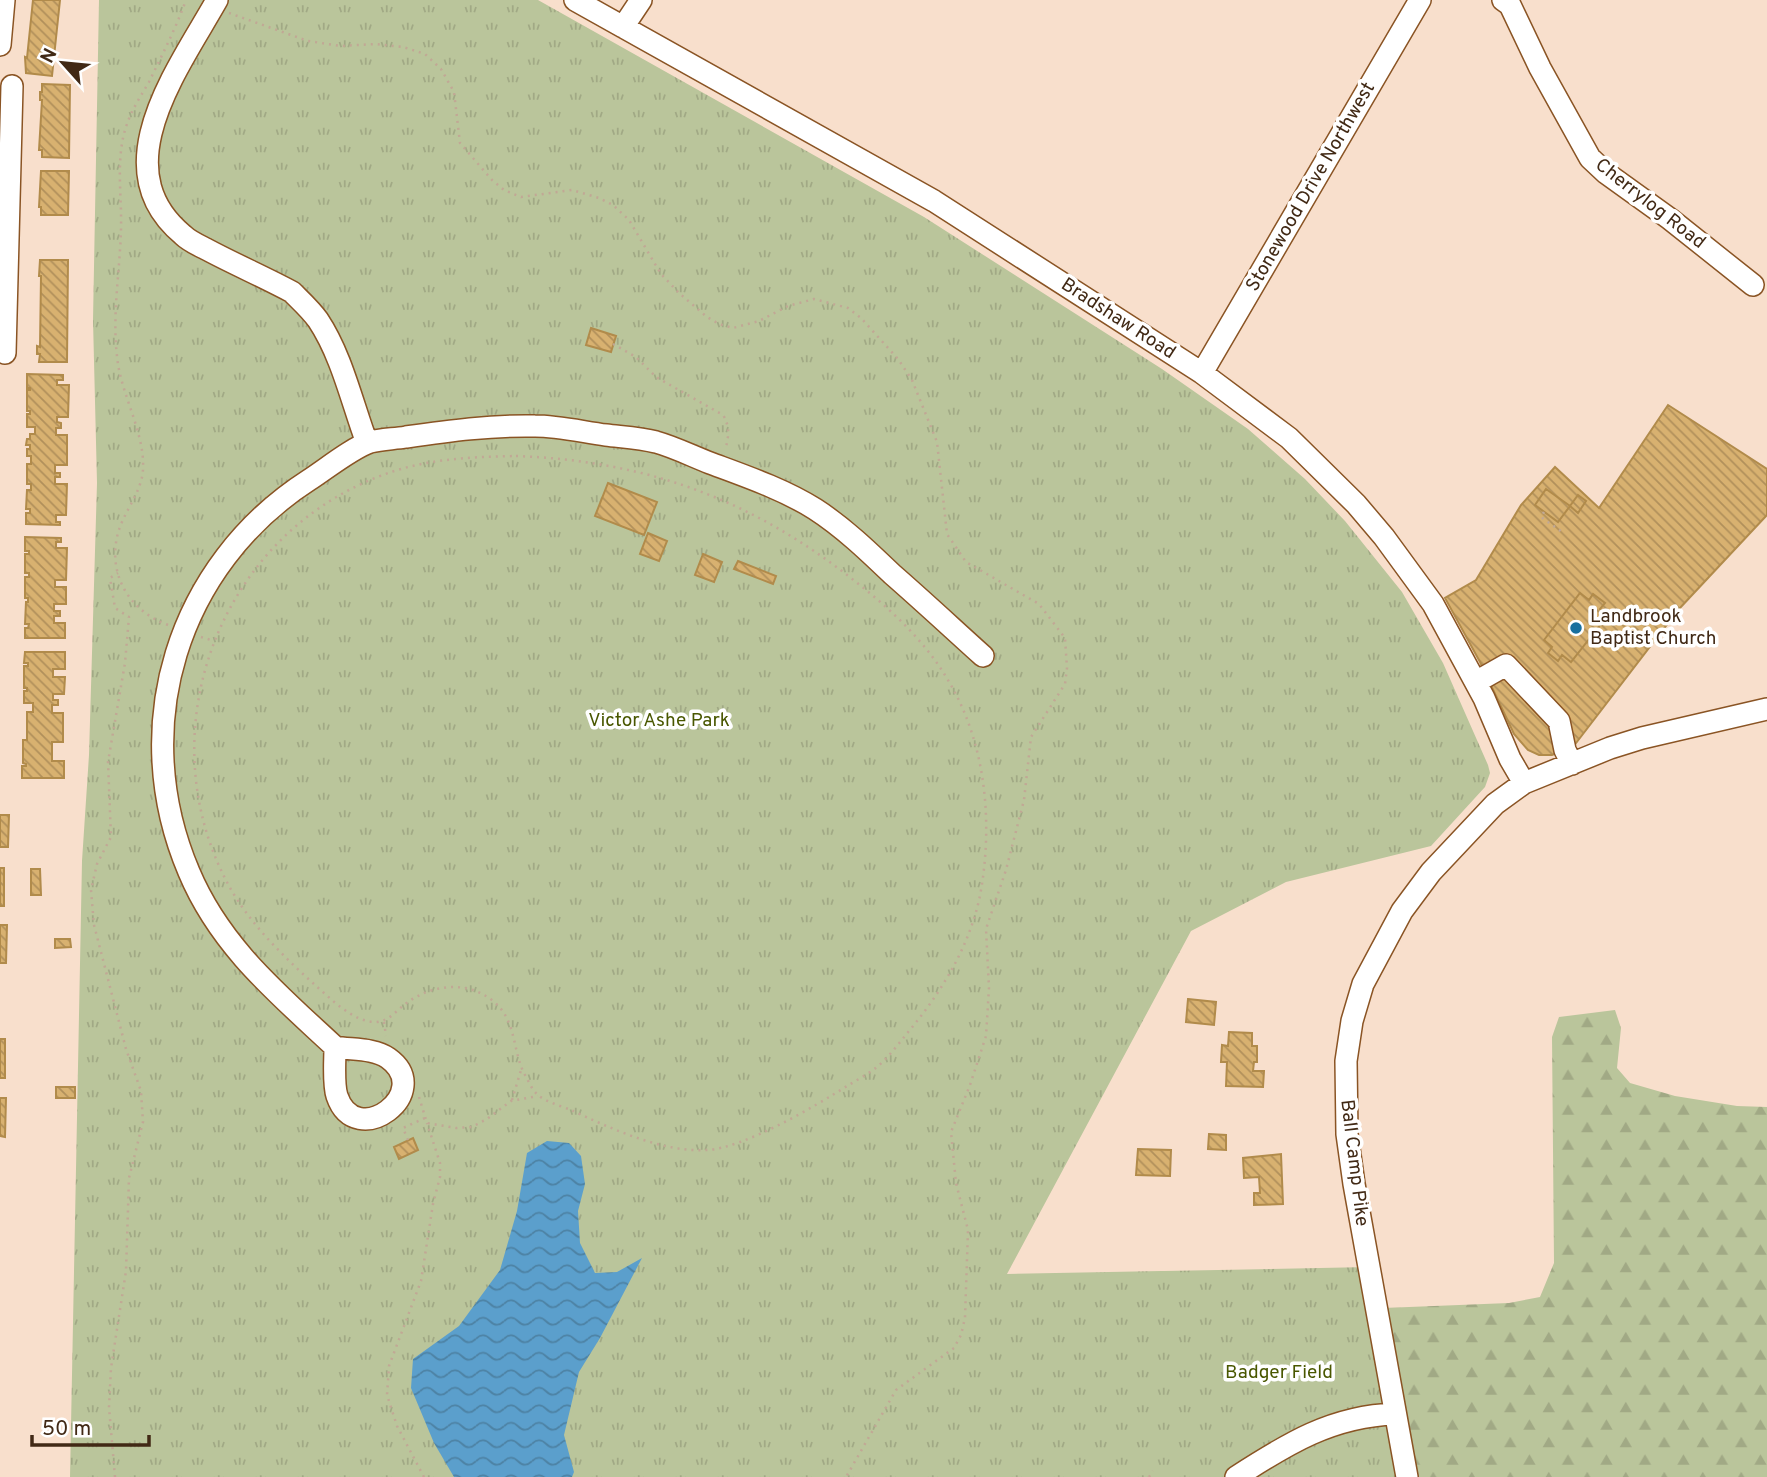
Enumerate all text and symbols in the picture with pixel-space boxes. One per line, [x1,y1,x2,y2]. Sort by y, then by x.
north arrow [28,28,98,98]
text: N [36,45,63,68]
street label: Stonewood Drive Northwest [1241,78,1381,296]
street label: Cherrylog Road [1590,153,1710,255]
street label: Bradshaw Road [1056,273,1180,365]
place label: Landbrook Baptist Church [1590,605,1716,651]
marker: Landbrook Baptist Church [1568,620,1584,636]
park label: Victor Ashe Park [588,709,730,733]
street label: Ball Camp Pike [1334,1098,1374,1228]
park label: Badger Field [1225,1361,1333,1385]
scale bar [32,1404,149,1448]
text: 50 m [42,1416,91,1443]

